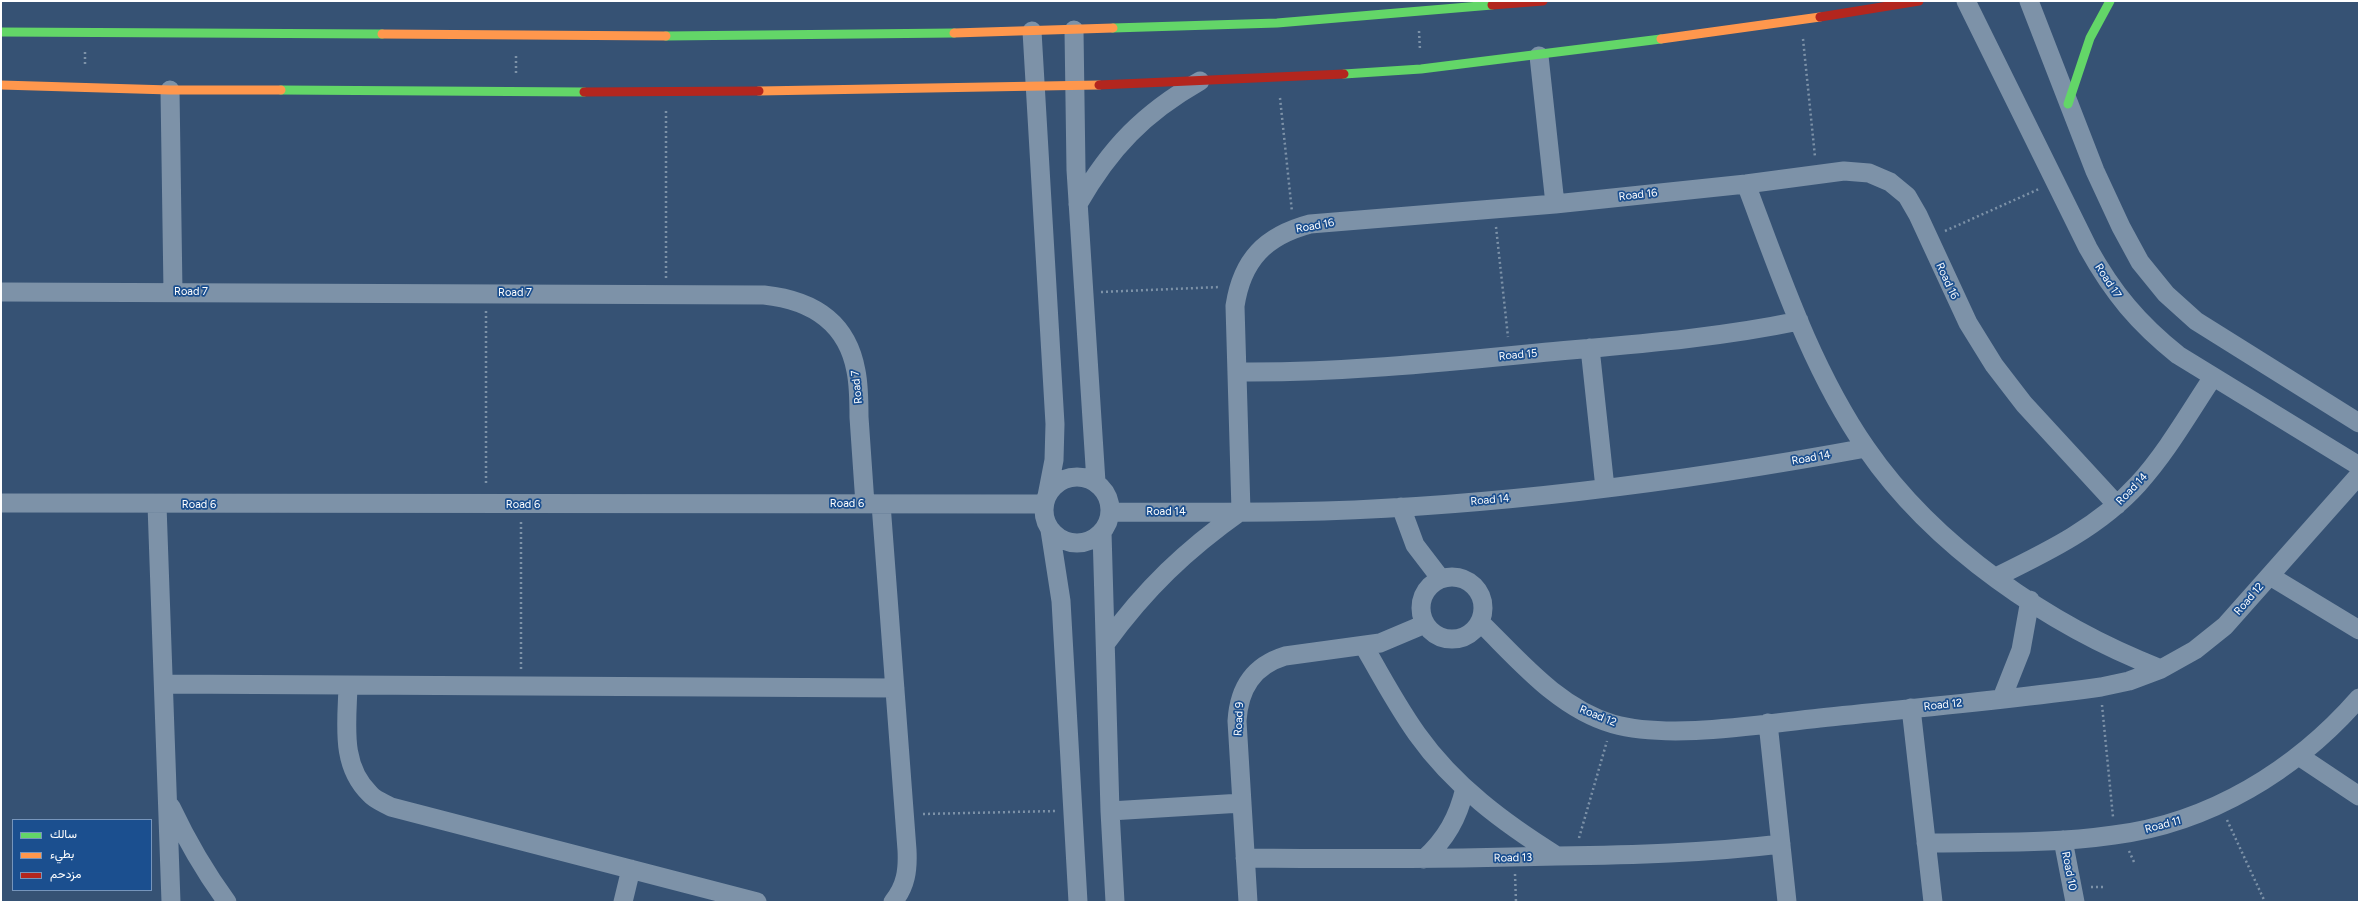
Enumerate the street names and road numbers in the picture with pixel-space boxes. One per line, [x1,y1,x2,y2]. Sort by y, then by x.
street label: Road 16 [1618,186,1658,204]
street label: Road 16 [1295,216,1335,236]
street label: Road 16 [1933,261,1961,301]
street label: Road 17 [2092,261,2124,301]
street label: Road 7 [174,285,208,299]
street label: Road 7 [498,286,532,300]
street label: Road 15 [1498,347,1538,363]
street label: Road 7 [849,369,865,405]
street label: Road 14 [1790,448,1832,468]
street label: Road 14 [2114,470,2150,508]
street label: Road 14 [1470,492,1510,508]
street label: Road 6 [830,497,864,511]
street label: Road 6 [182,498,216,512]
street label: Road 6 [506,498,540,512]
street label: Road 14 [1146,505,1186,519]
street label: Road 12 [2231,580,2267,618]
street label: Road 12 [1923,696,1963,714]
street label: Road 9 [1232,702,1246,736]
street label: Road 12 [1578,703,1618,729]
street label: Road 11 [2143,814,2183,836]
street label: Road 10 [2059,850,2079,892]
street label: Road 13 [1494,851,1532,865]

